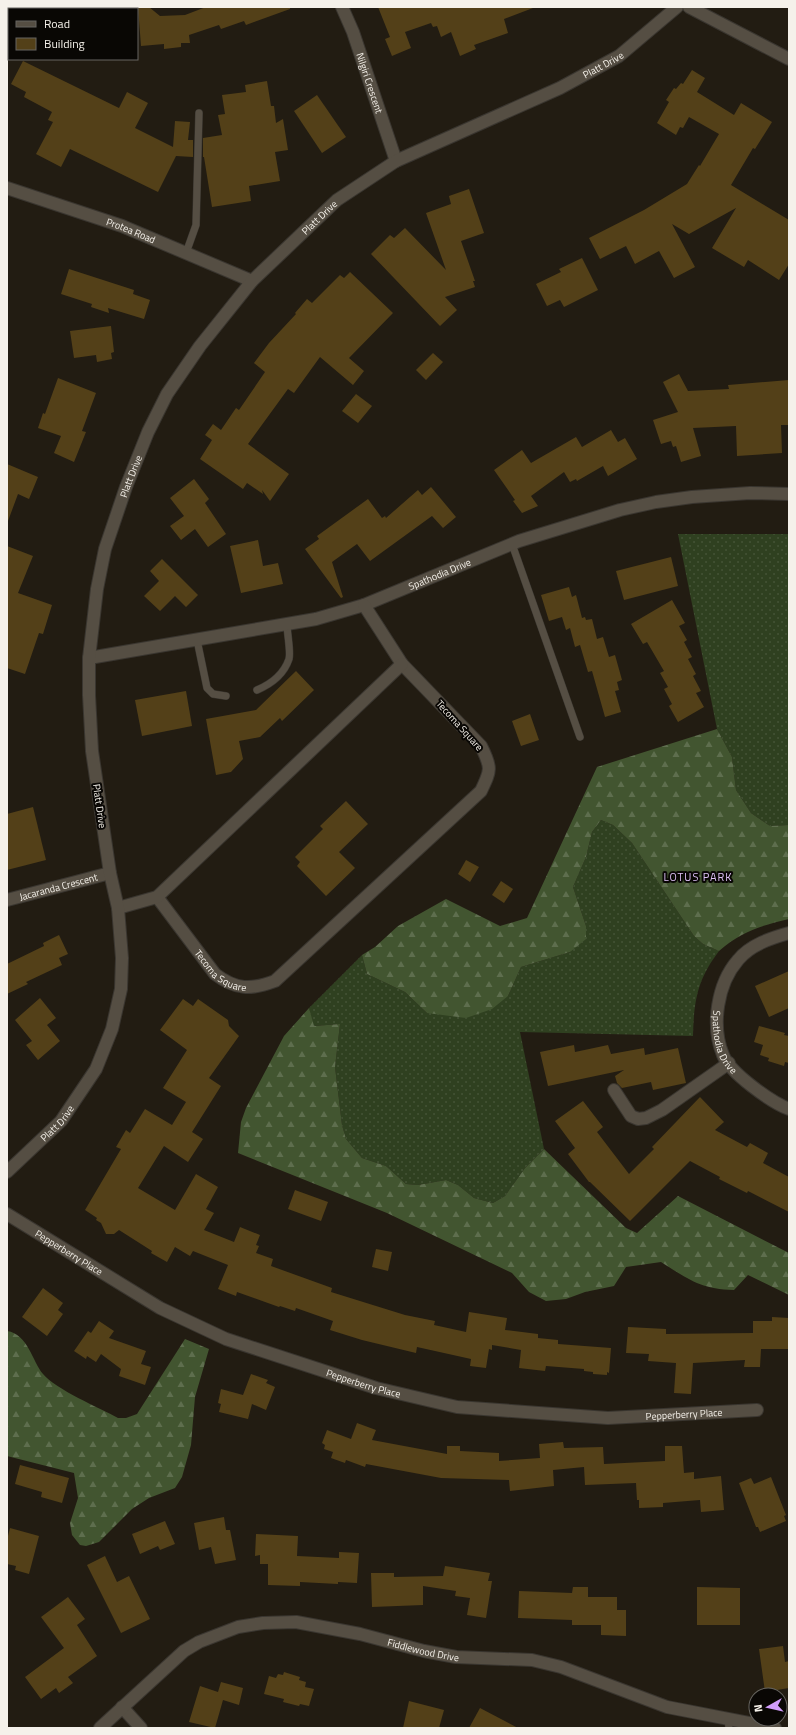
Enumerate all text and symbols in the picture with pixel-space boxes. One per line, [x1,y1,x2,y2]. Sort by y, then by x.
legend [8,8,138,60]
text: Road [44,14,70,33]
text: Building [44,34,85,53]
street label: Platt Drive [580,48,627,82]
street label: Nilgiri Crescent [352,51,387,116]
street label: Platt Drive [298,197,341,238]
street label: Protea Road [104,214,158,247]
street label: Platt Drive [116,453,146,499]
street label: Spathodia Drive [406,555,473,594]
street label: Tecoma Square [433,697,487,754]
street label: Platt Drive [89,783,110,829]
street label: Jacaranda Crescent [18,869,100,904]
district label: LOTUS PARK [663,869,733,885]
street label: Tecoma Square [191,946,247,995]
street label: Spathodia Drive [709,1010,741,1077]
street label: Platt Drive [37,1102,78,1145]
street label: Pepperberry Place [32,1226,106,1279]
street label: Pepperberry Place [324,1365,402,1402]
street label: Pepperberry Place [645,1405,723,1424]
street label: Fiddlewood Drive [386,1635,459,1665]
north arrow [748,1687,788,1727]
text: N [750,1704,767,1713]

